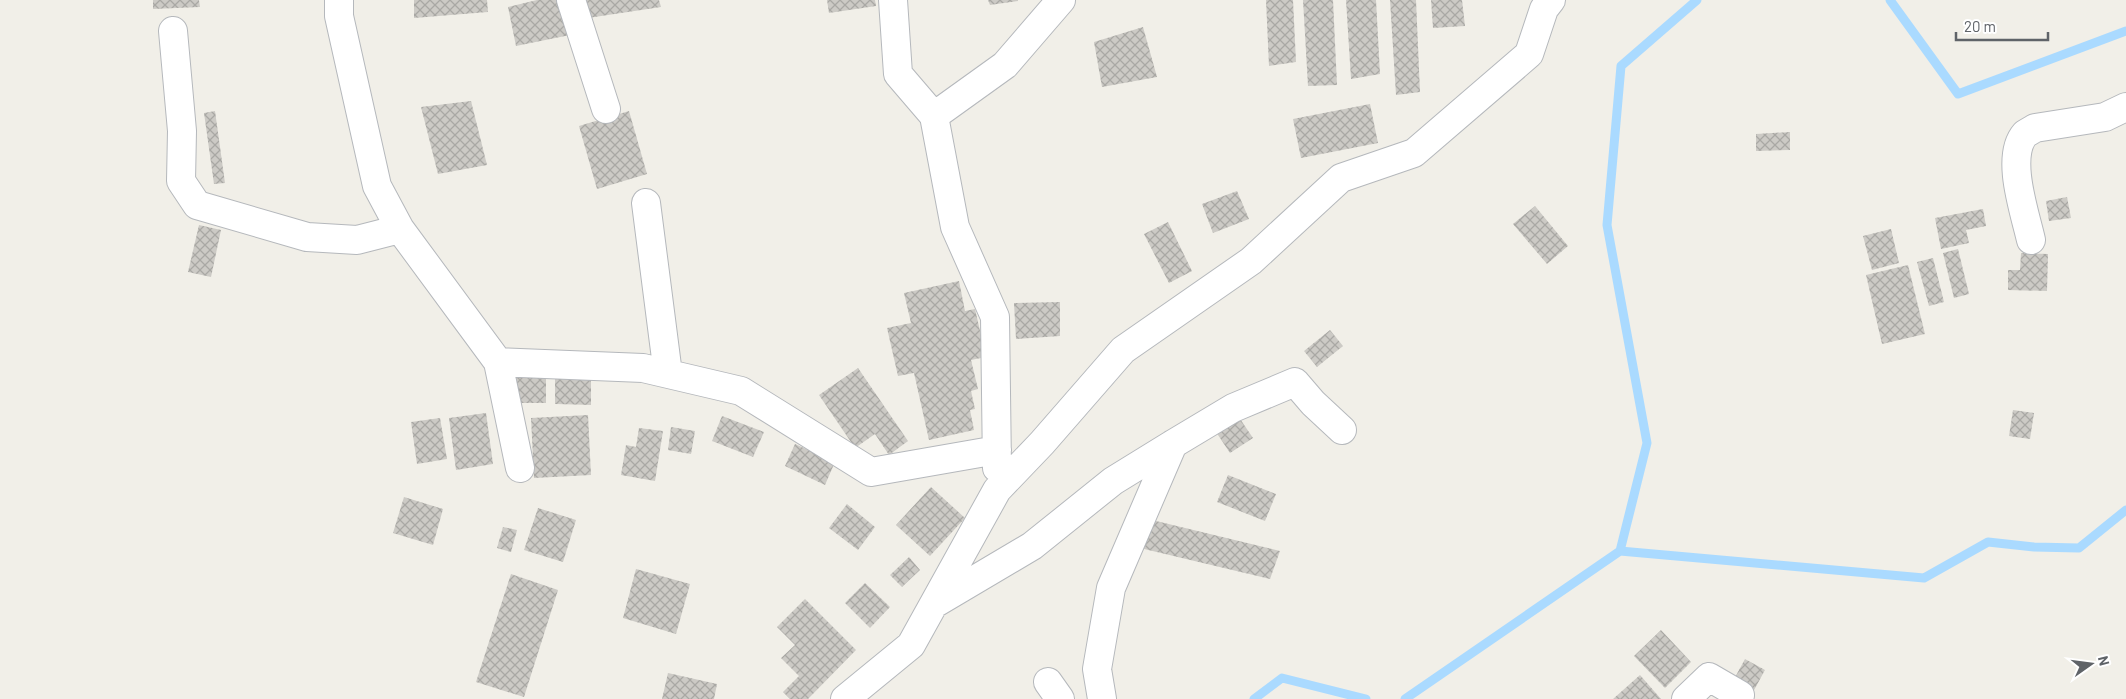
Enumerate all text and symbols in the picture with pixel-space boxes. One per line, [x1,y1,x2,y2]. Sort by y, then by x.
scale bar [1956,10,2048,42]
text: 20 m [1964,17,1996,35]
north arrow [2066,639,2116,689]
text: N [2095,654,2113,667]

